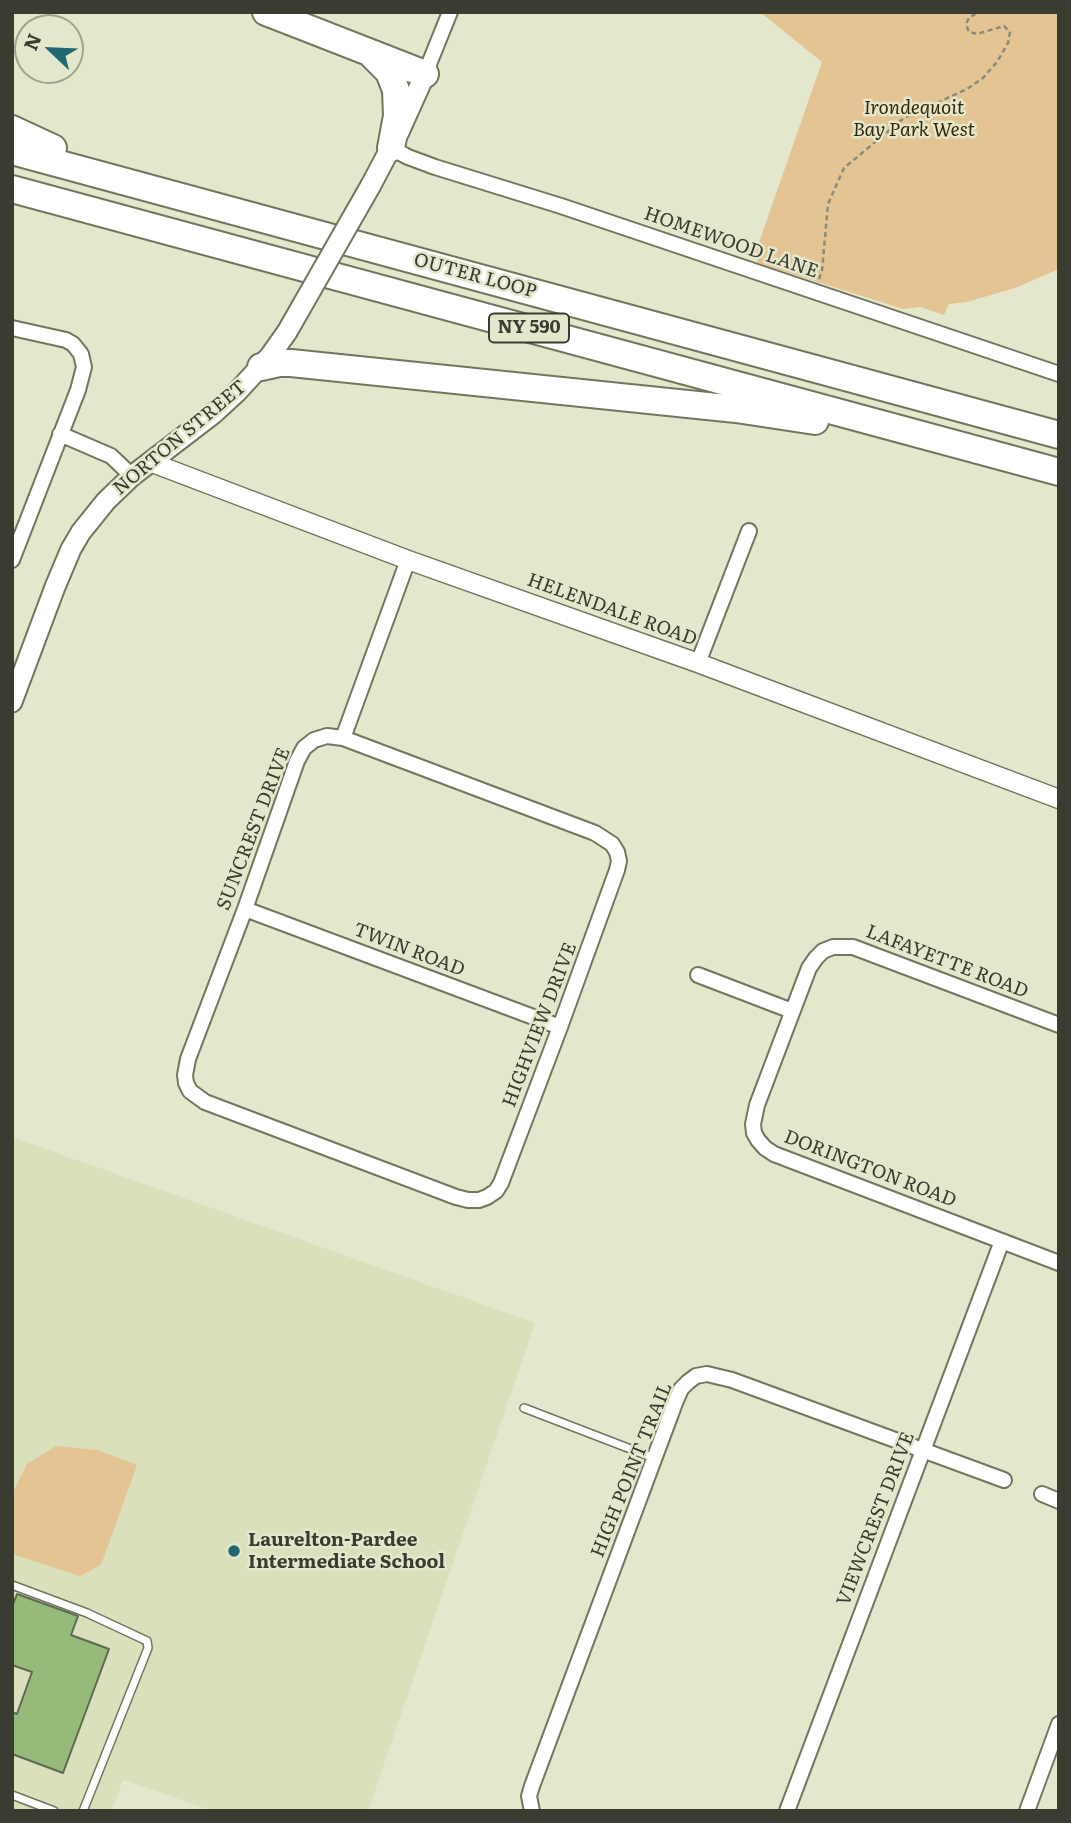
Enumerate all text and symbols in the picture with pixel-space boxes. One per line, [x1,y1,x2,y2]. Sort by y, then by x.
north arrow [14,14,84,84]
text: N [16,29,48,54]
park label: Irondequoit Bay Park West [853,97,975,141]
street label: HOMEWOOD LANE [641,202,821,284]
street label: OUTER LOOP [411,249,539,303]
road number: NY 590 [489,314,569,342]
street label: NORTON STREET [109,376,251,500]
street label: HELENDALE ROAD [524,569,700,651]
street label: SUNCREST DRIVE [212,744,296,914]
street label: TWIN ROAD [350,918,468,982]
street label: LAFAYETTE ROAD [863,921,1031,1003]
street label: HIGHVIEW DRIVE [498,939,582,1111]
street label: DORINGTON ROAD [781,1126,959,1212]
street label: HIGH POINT TRAIL [586,1379,678,1561]
street label: VIEWCREST DRIVE [832,1429,920,1609]
place label: Laurelton-Pardee Intermediate School [248,1529,445,1573]
marker: Laurelton-Pardee Intermediate School [226,1543,242,1559]

